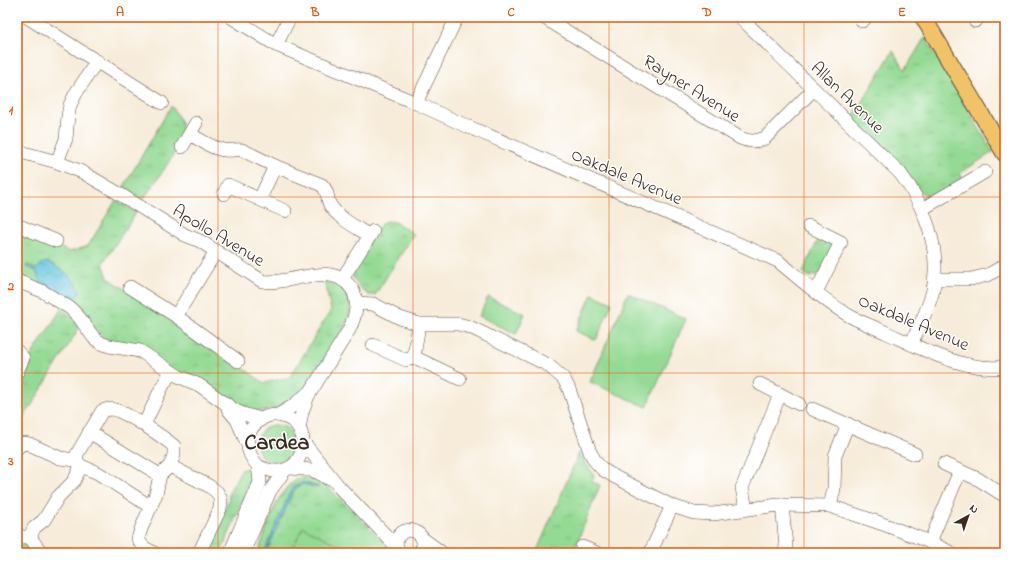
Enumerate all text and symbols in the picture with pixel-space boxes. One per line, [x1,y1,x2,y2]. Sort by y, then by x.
text: A [116,3,124,22]
text: B [310,3,320,22]
text: C [507,3,515,22]
text: D [701,3,712,22]
text: E [898,3,906,22]
street label: Rayner Avenue [637,49,745,130]
street label: Allan Avenue [804,56,890,141]
text: 1 [9,101,14,120]
street label: Oakdale Avenue [567,143,687,213]
street label: Apollo Avenue [167,199,270,275]
text: 2 [7,277,15,296]
street label: Oakdale Avenue [854,289,974,359]
district label: Cardea [245,428,310,460]
text: 3 [7,452,14,471]
north arrow [948,496,988,536]
text: N [966,501,982,518]

